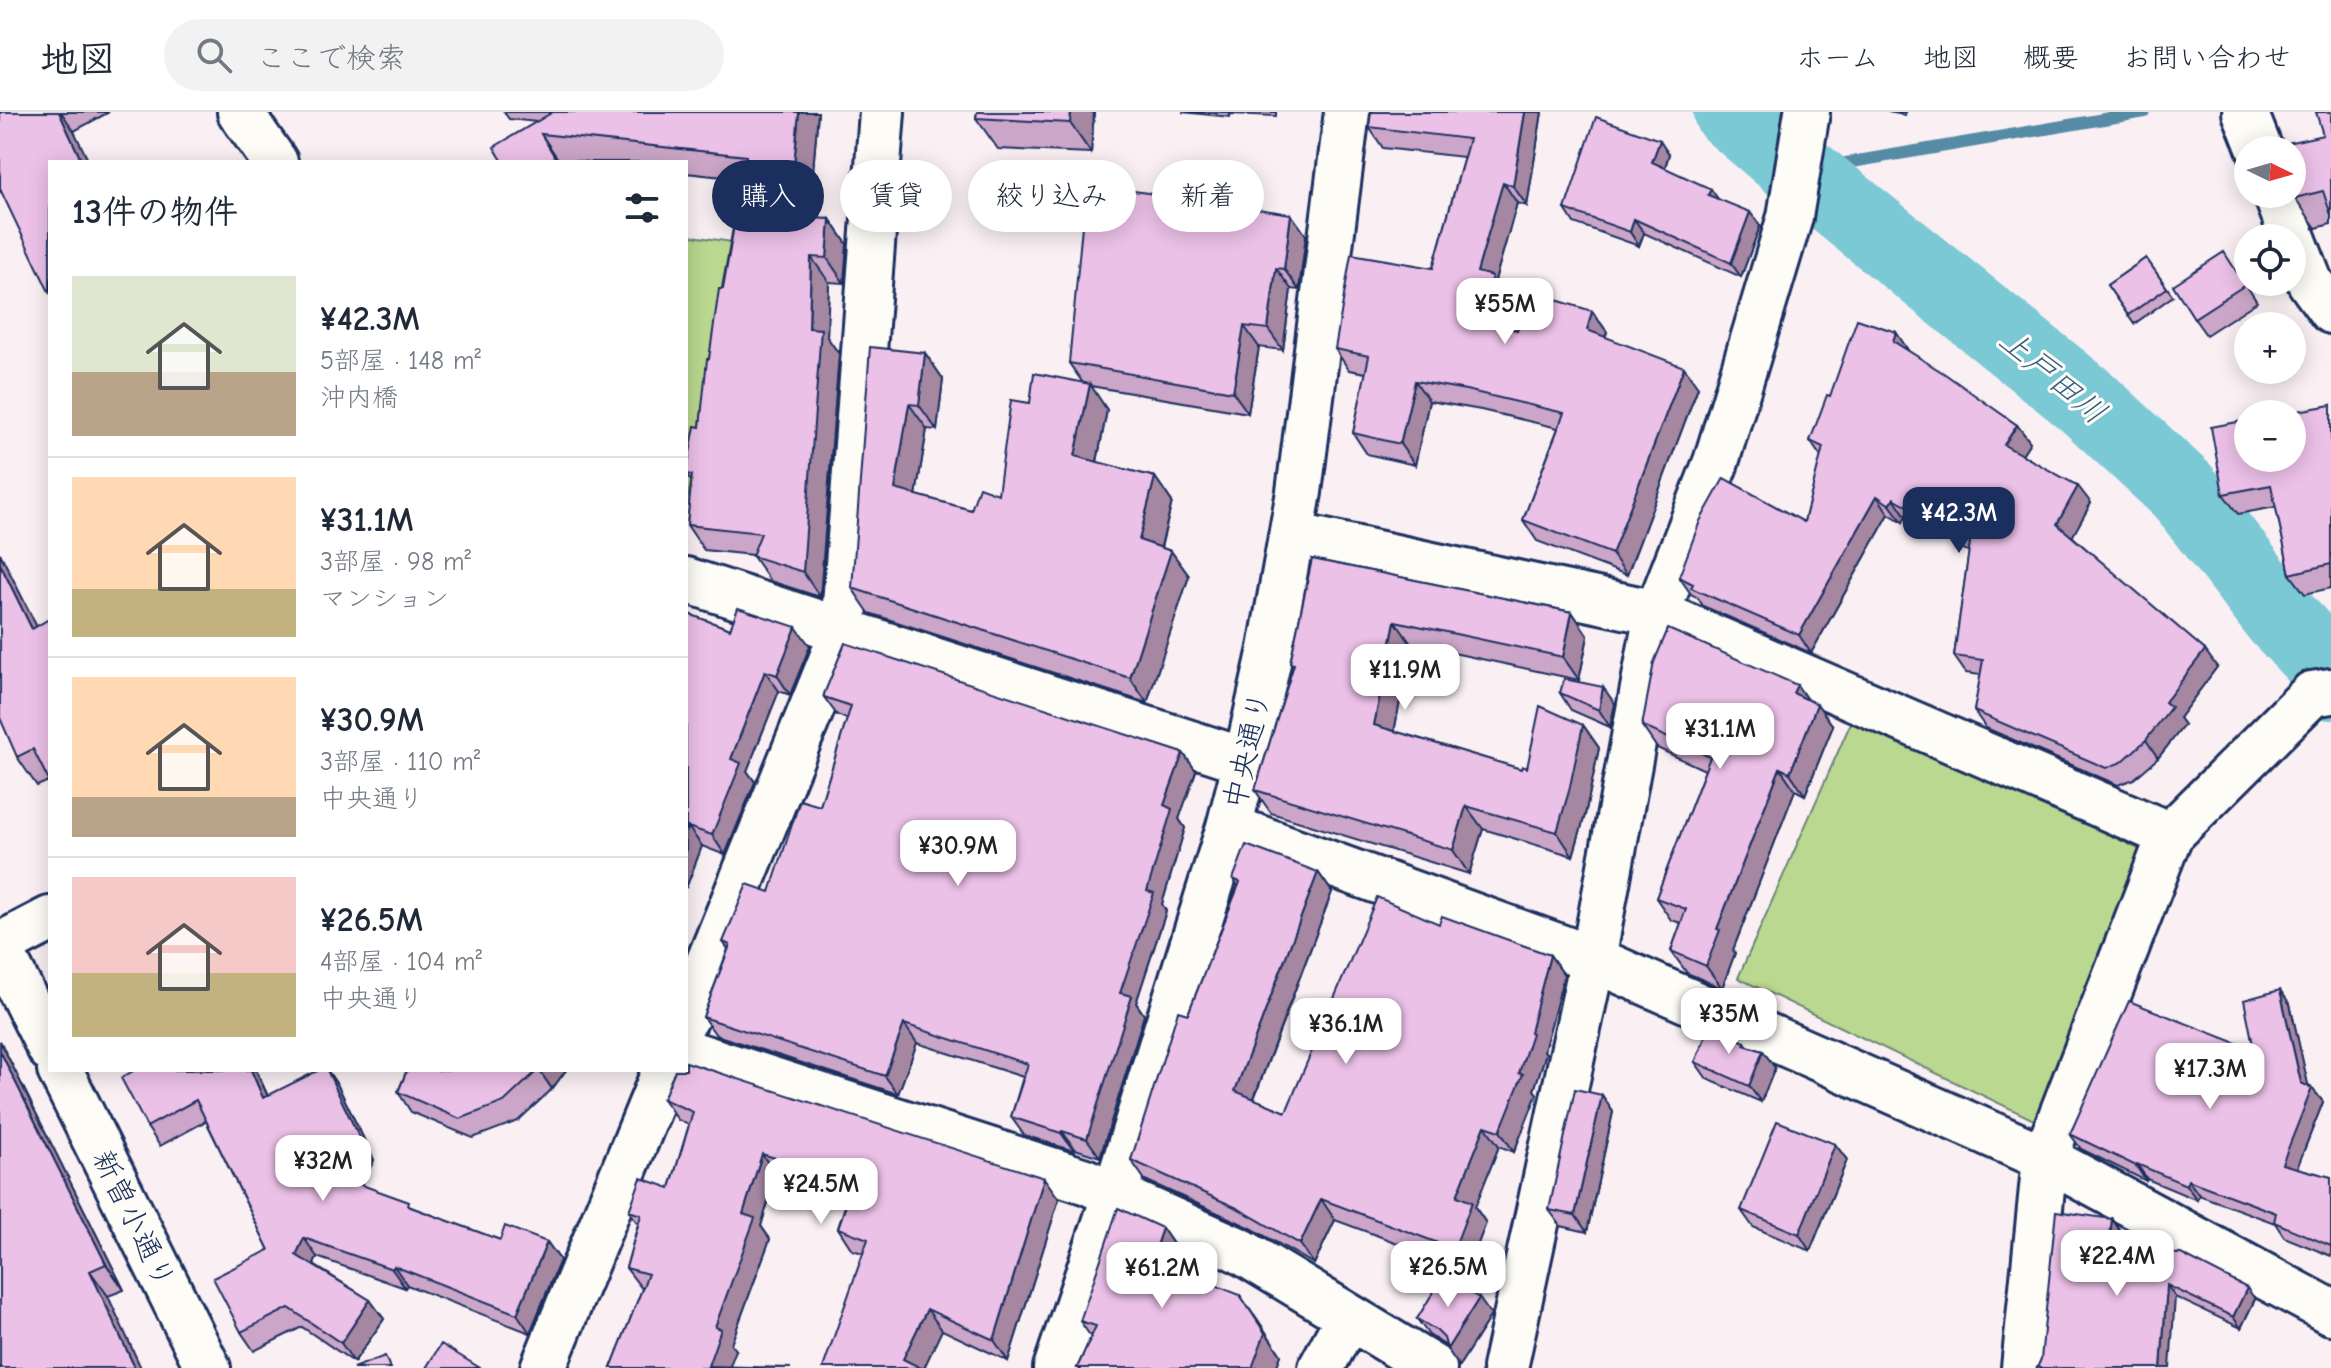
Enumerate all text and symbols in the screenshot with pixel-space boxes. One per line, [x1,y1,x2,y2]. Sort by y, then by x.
search box [164,19,724,91]
icon: search [192,33,236,77]
text: 地図 [40,38,116,82]
text: ここで検索 [256,41,406,76]
text: ホーム [1796,42,1879,74]
text: 地図 [1923,42,1979,74]
text: 概要 [2023,42,2079,74]
text: お問い合わせ [2123,42,2291,74]
north arrow [2234,136,2306,208]
map controls [2234,136,2306,472]
chip: 購入 [712,160,824,232]
chip: 賃貸 [840,160,952,232]
chip: 絞り込み [968,160,1136,232]
chip: 新着 [1152,160,1264,232]
icon: filters [620,186,664,230]
text: 13件の物件 [72,192,238,232]
button: locate [2234,224,2306,296]
pin: ¥55M [1458,278,1552,346]
text: ¥55M [1474,289,1536,319]
text: ¥42.3M [320,299,420,339]
icon: home [136,308,232,404]
button: + [2234,312,2306,384]
water label: 上戸田川 [1992,321,2114,432]
text: 5部屋 · 148 m² [320,346,481,376]
text: 沖内橋 [320,383,398,413]
button: − [2234,400,2306,472]
pin: ¥42.3M [1894,487,2024,555]
text: ¥42.3M [1921,498,1997,528]
text: ¥31.1M [320,500,414,540]
icon: home [136,509,232,605]
text: 3部屋 · 98 m² [320,547,471,577]
text: マンション [320,584,449,614]
pin: ¥11.9M [1340,644,1470,712]
text: ¥11.9M [1369,655,1441,685]
street label: 中央通り [1217,688,1278,813]
text: ¥30.9M [320,700,424,740]
pin: ¥31.1M [1655,703,1785,771]
icon: home [136,709,232,805]
text: ¥31.1M [1684,714,1756,744]
text: 3部屋 · 110 m² [320,747,480,777]
text: 中央通り [320,784,424,814]
pin: ¥30.9M [893,820,1023,888]
text: ¥30.9M [918,831,998,861]
text: ¥26.5M [320,900,423,940]
icon: home [136,909,232,1005]
text: 4部屋 · 104 m² [320,947,482,977]
text: 中央通り [320,984,424,1014]
pin: ¥35M [1682,988,1776,1056]
pin: ¥36.1M [1281,998,1411,1066]
text: ¥35M [1699,999,1759,1029]
text: ¥36.1M [1308,1009,1384,1039]
pin: ¥17.3M [2145,1043,2275,1111]
text: ¥17.3M [2173,1054,2247,1084]
pin: ¥32M [276,1135,370,1203]
street label: 新曽小通り [85,1144,182,1294]
text: ¥32M [293,1146,353,1176]
pin: ¥24.5M [756,1158,886,1226]
text: ¥24.5M [783,1169,859,1199]
pin: ¥22.4M [2052,1230,2182,1298]
pin: ¥26.5M [1383,1241,1513,1309]
text: ¥22.4M [2079,1241,2155,1271]
pin: ¥61.2M [1097,1242,1227,1310]
text: ¥26.5M [1409,1252,1487,1282]
text: ¥61.2M [1124,1253,1200,1283]

